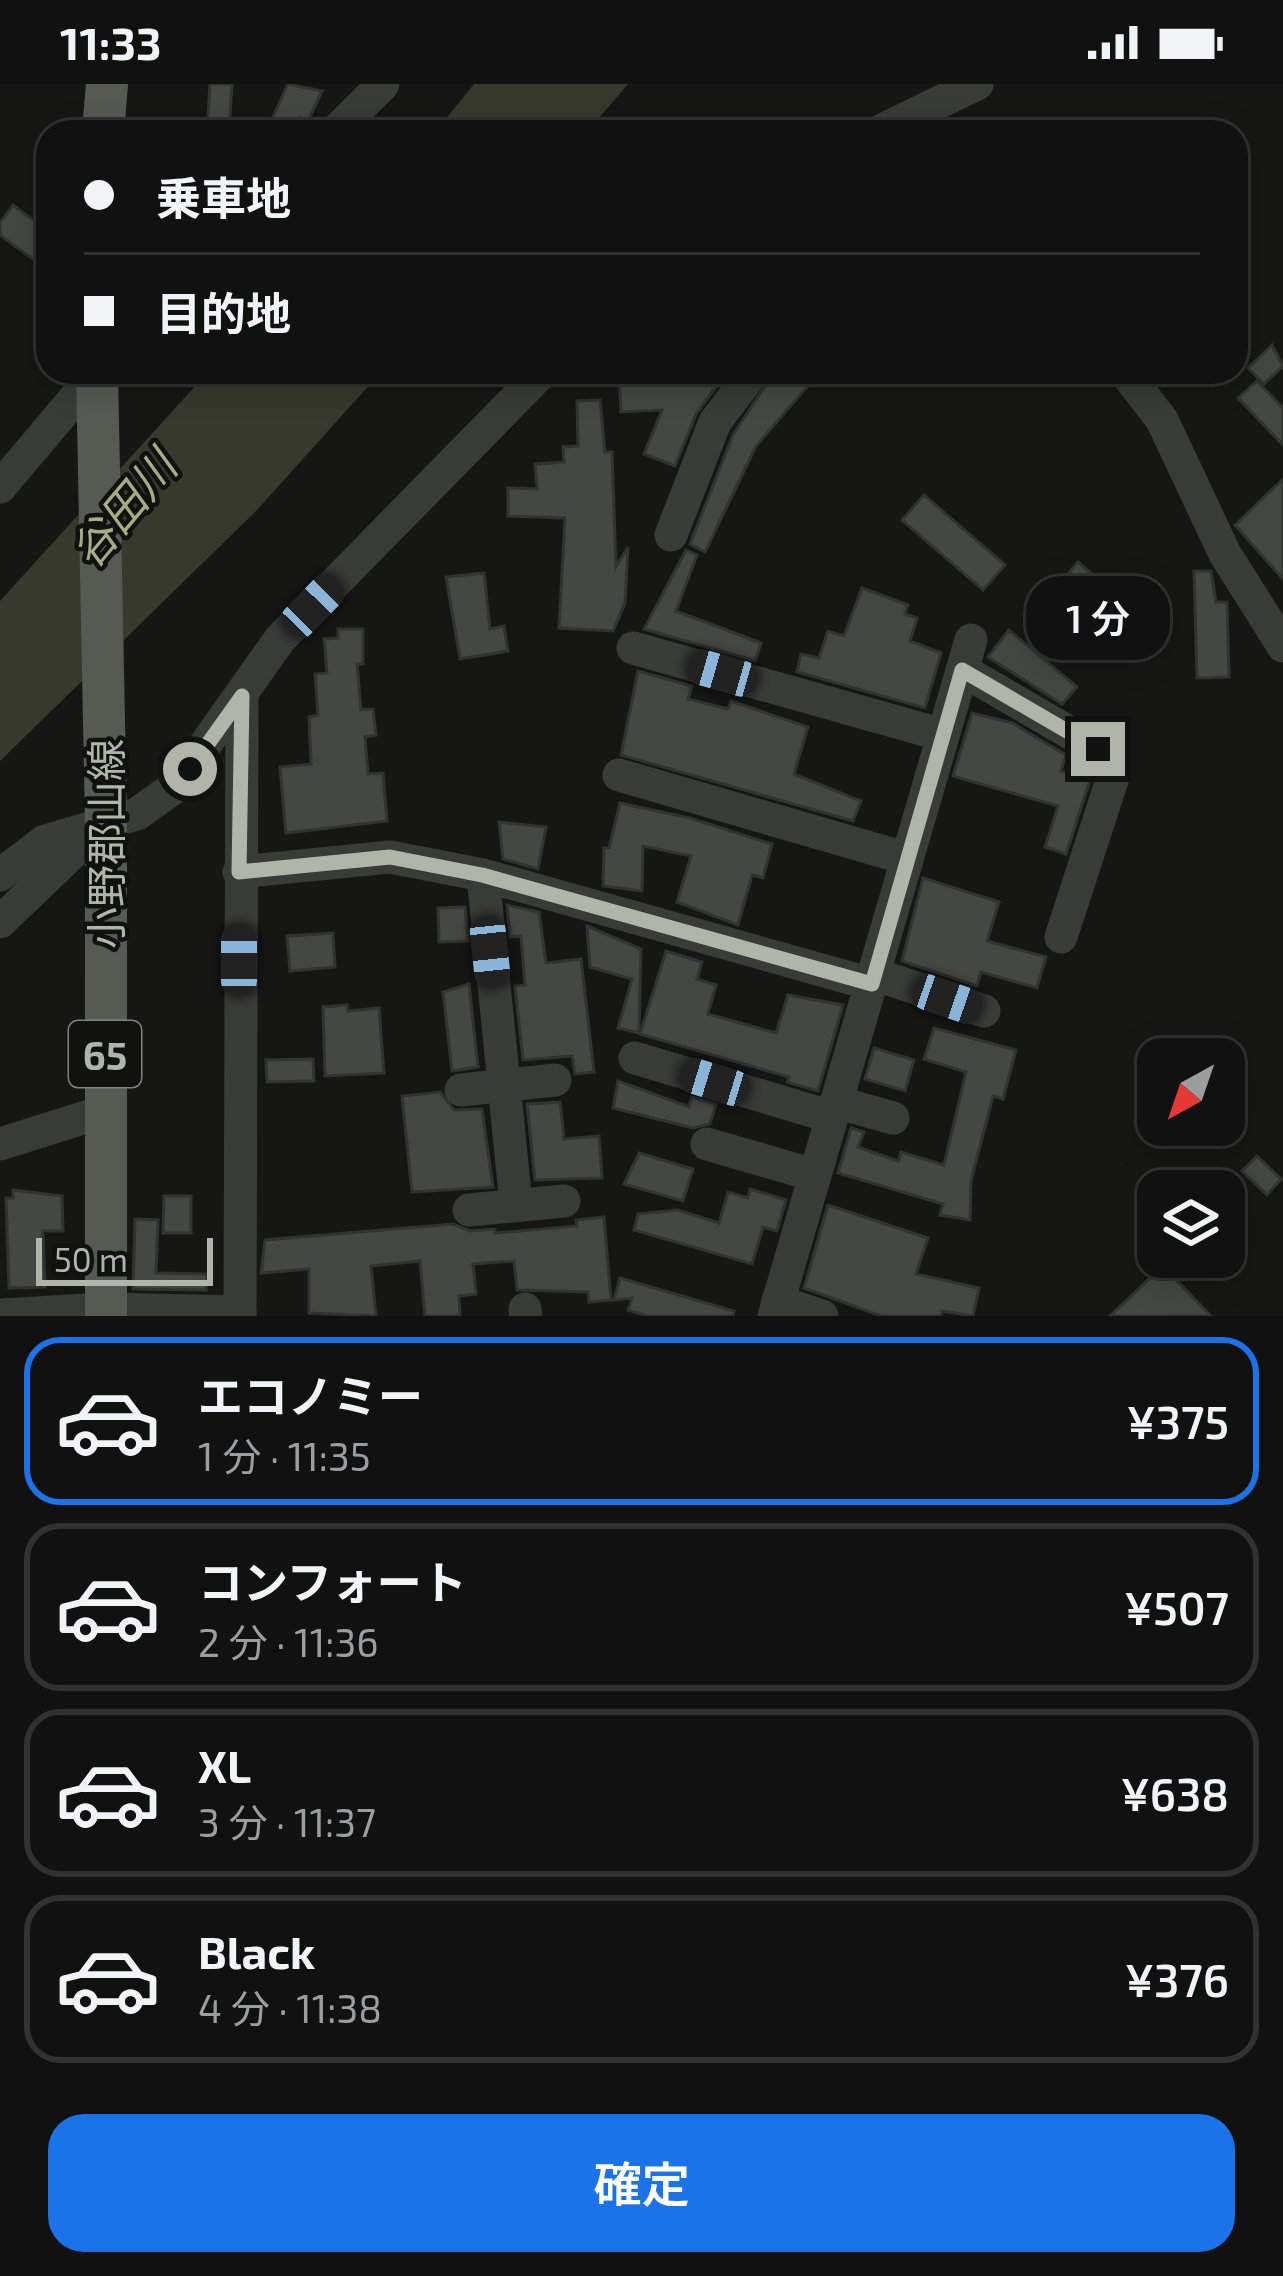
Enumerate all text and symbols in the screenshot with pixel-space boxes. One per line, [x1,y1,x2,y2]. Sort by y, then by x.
text: 11:33 [60,15,161,69]
text: 乗車地 [156,170,291,224]
text: 目的地 [156,285,291,339]
water label: 谷田川 [58,436,189,577]
car [275,568,351,644]
callout: 1 分 [1026,575,1170,659]
text: 1 分 [1066,594,1130,641]
car [682,646,762,700]
route end [1071,722,1125,776]
street label: 小野郡山線 [80,739,130,949]
route start [163,742,217,796]
car [468,914,512,990]
car [221,924,257,996]
car [907,970,987,1028]
road number: 65 [69,1021,141,1087]
north arrow [1137,1038,1245,1146]
map controls [1137,1038,1245,1278]
car [674,1054,754,1110]
button: layers [1137,1170,1245,1278]
scale bar [36,1232,213,1285]
text: 50 m [54,1239,128,1279]
icon: car [54,1367,162,1475]
text: エコノミー [198,1368,423,1422]
text: ¥375 [1127,1394,1229,1448]
text: 1 分 · 11:35 [198,1432,371,1479]
icon: car [54,1553,162,1661]
text: コンフォート [198,1554,467,1608]
text: ¥507 [1124,1580,1229,1634]
text: 2 分 · 11:36 [198,1618,378,1665]
text: XL [198,1738,251,1792]
icon: car [54,1739,162,1847]
text: ¥638 [1121,1766,1229,1820]
text: 3 分 · 11:37 [198,1798,376,1845]
text: Black [198,1924,315,1978]
icon: car [54,1925,162,2033]
text: ¥376 [1125,1952,1229,2006]
text: 4 分 · 11:38 [198,1984,382,2031]
button: 確定 [48,2114,1235,2252]

